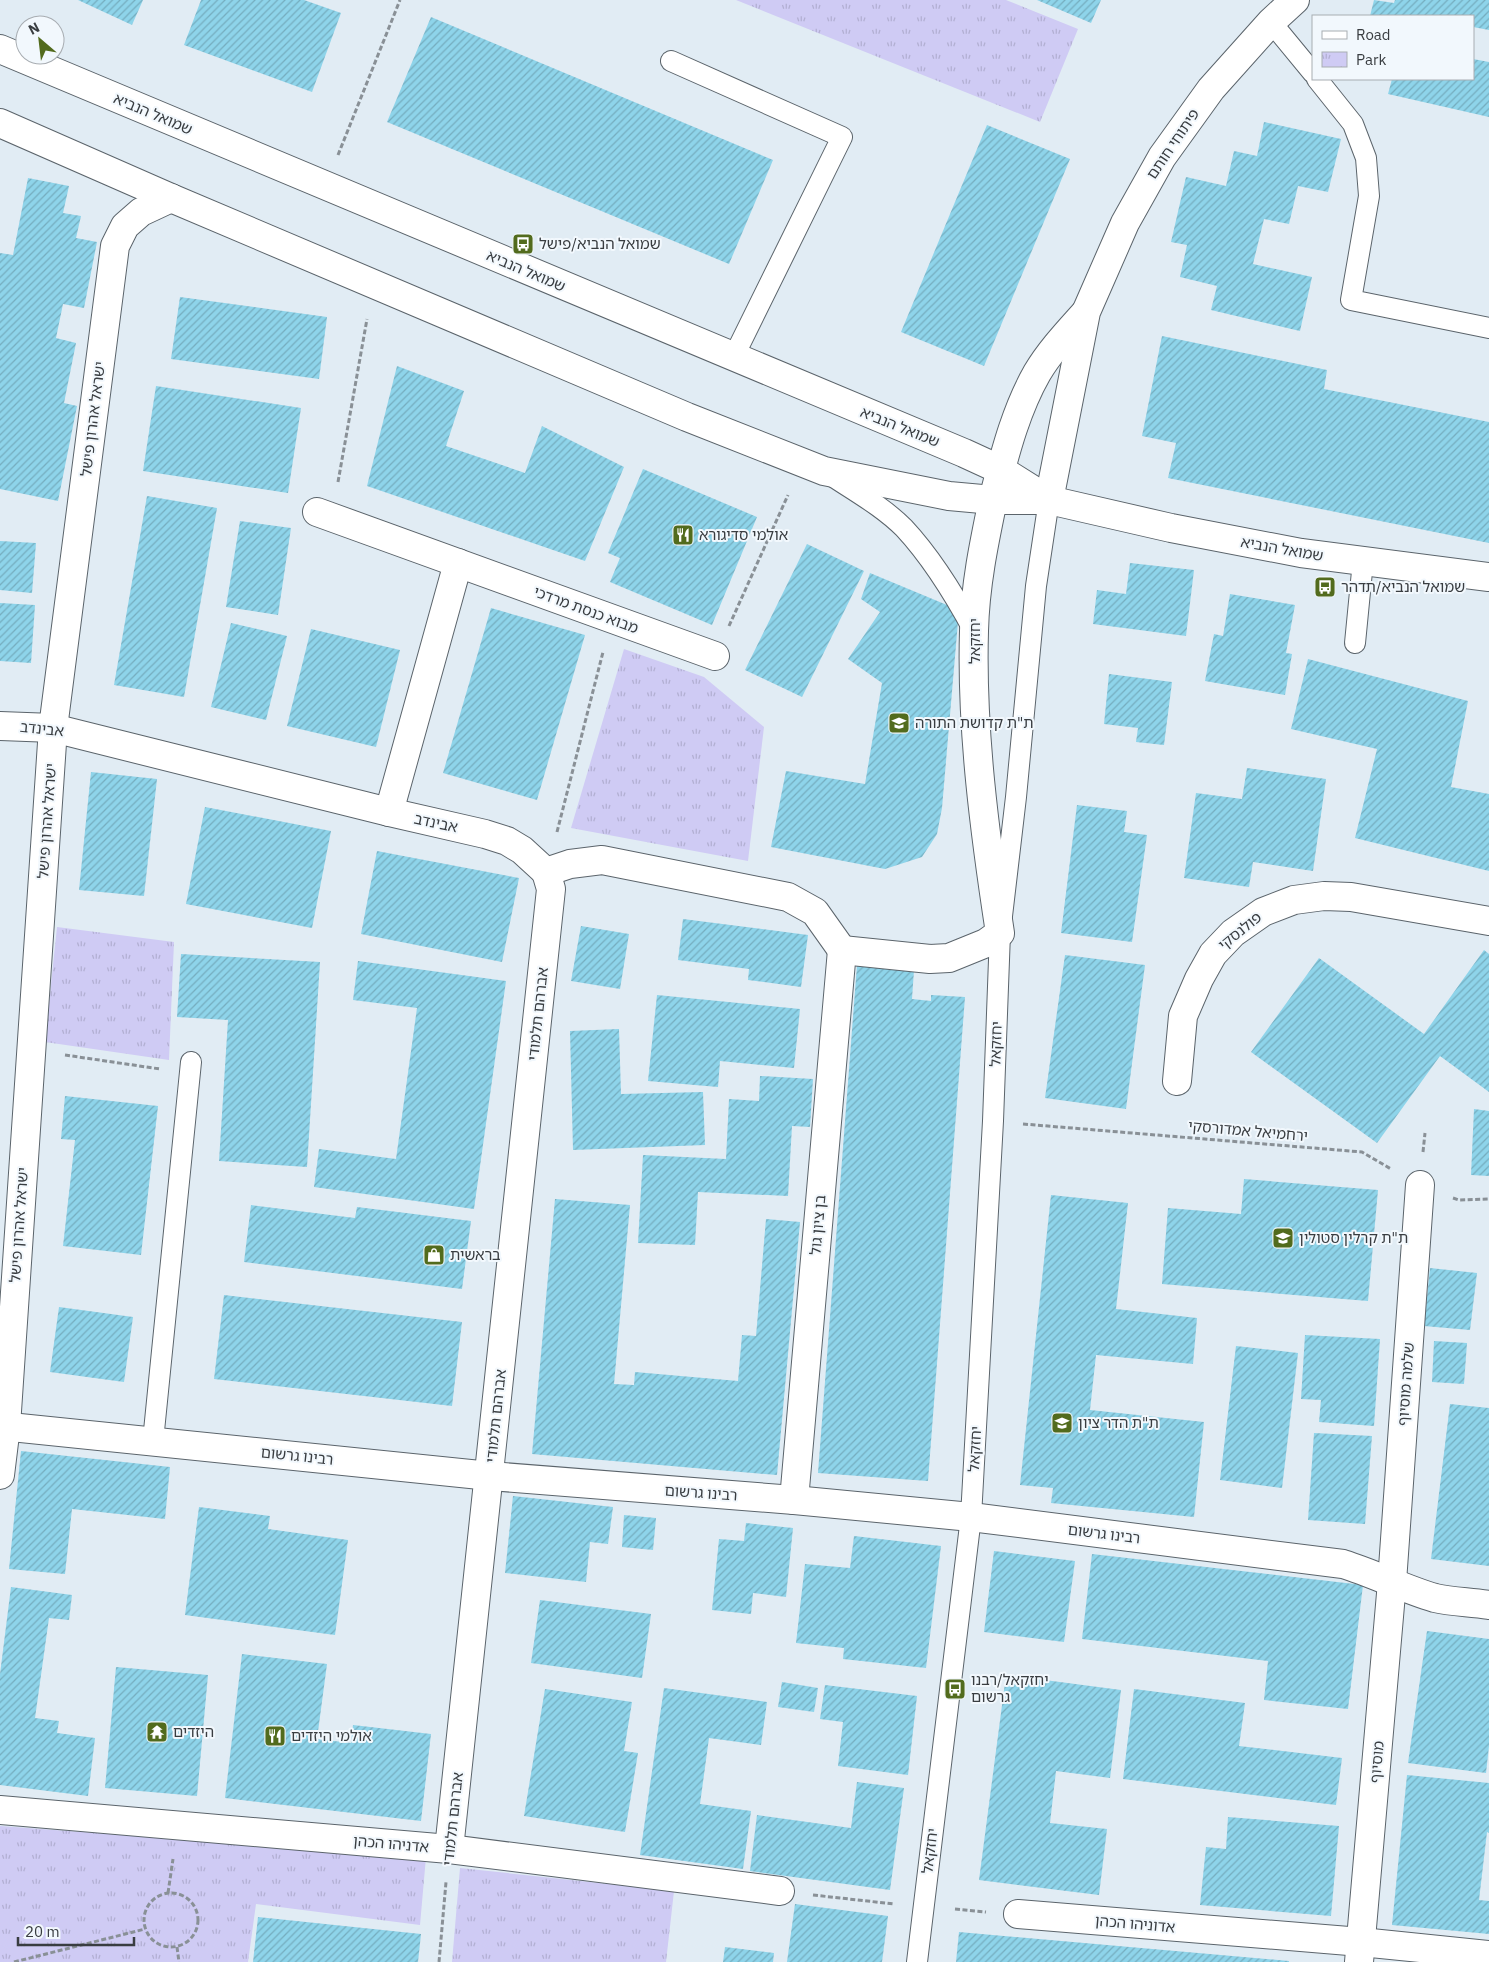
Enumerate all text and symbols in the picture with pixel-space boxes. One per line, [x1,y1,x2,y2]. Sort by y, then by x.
north arrow [15,15,65,65]
legend [1312,15,1474,80]
text: N [25,18,43,39]
text: Road [1356,25,1391,44]
text: Park [1356,50,1386,69]
street label: שמואל הנביא [111,88,195,139]
street label: פיתוחי חותם [1142,105,1203,183]
bus stop icon: שמואל הנביא/פישל [511,232,535,256]
place label: שמואל הנביא/פישל [539,234,661,253]
street label: שמואל הנביא [484,245,568,296]
street label: ישראל אהרון פישל [76,360,109,478]
street label: שמואל הנביא [858,402,943,451]
restaurant icon: אולמי סדיגורא [671,523,695,547]
place label: אולמי סדיגורא [699,525,788,544]
street label: שמואל הנביא [1239,532,1325,565]
bus stop icon: שמואל הנביא/תדהר [1313,575,1337,599]
place label: שמואל הנביא/תדהר [1341,577,1465,596]
street label: מבוא כנסת מרדכי [531,582,641,637]
street label: יחזקאל [965,618,984,664]
school or university icon: ת"ת קדושת התורה [887,711,911,735]
place label: ת"ת קדושת התורה [915,713,1033,732]
street label: אבינדב [19,717,65,740]
street label: ישראל אהרון פישל [33,763,60,879]
street label: אבינדב [412,809,460,836]
street label: פולנסקי [1214,907,1265,954]
street label: אברהם תלמודי [523,966,552,1062]
street label: יחזקאל [985,1021,1006,1067]
street label: ירחמיאל אמדורסקי [1187,1116,1309,1145]
street label: ישראל אהרון פישל [5,1167,32,1283]
street label: בן ציון גול [805,1194,830,1256]
school or university icon: ת"ת קרלין סטולין [1271,1226,1295,1250]
place label: ת"ת קרלין סטולין [1299,1228,1408,1247]
shop icon: בראשית [422,1243,446,1267]
place label: בראשית [450,1245,501,1264]
street label: שלמה מוסיוף [1393,1341,1418,1426]
street label: אברהם תלמודי [481,1368,510,1464]
school or university icon: ת"ת הדר ציון [1050,1411,1074,1435]
place label: ת"ת הדר ציון [1078,1413,1159,1432]
street label: יחזקאל [964,1426,985,1472]
street label: רבינו גרשום [260,1442,334,1469]
street label: רבינו גרשום [664,1480,738,1505]
street label: רבינו גרשום [1067,1520,1141,1547]
place label: יחזקאל/רבנו גרשום [971,1670,1049,1706]
bus stop icon: יחזקאל/רבנו גרשום [943,1677,967,1701]
temple icon: היזדים [145,1720,169,1744]
place label: היזדים [173,1722,214,1741]
restaurant icon: אולמי היזדים [263,1724,287,1748]
place label: אולמי היזדים [291,1726,372,1745]
street label: מוסיוף [1365,1740,1388,1784]
street label: אברהם תלמודי [438,1771,467,1867]
street label: יחזקאל [917,1827,942,1875]
street label: אדניהו הכהן [352,1831,430,1856]
street label: אדוניהו הכהן [1094,1911,1176,1936]
scale bar [18,1914,134,1946]
text: 20 m [25,1922,60,1941]

